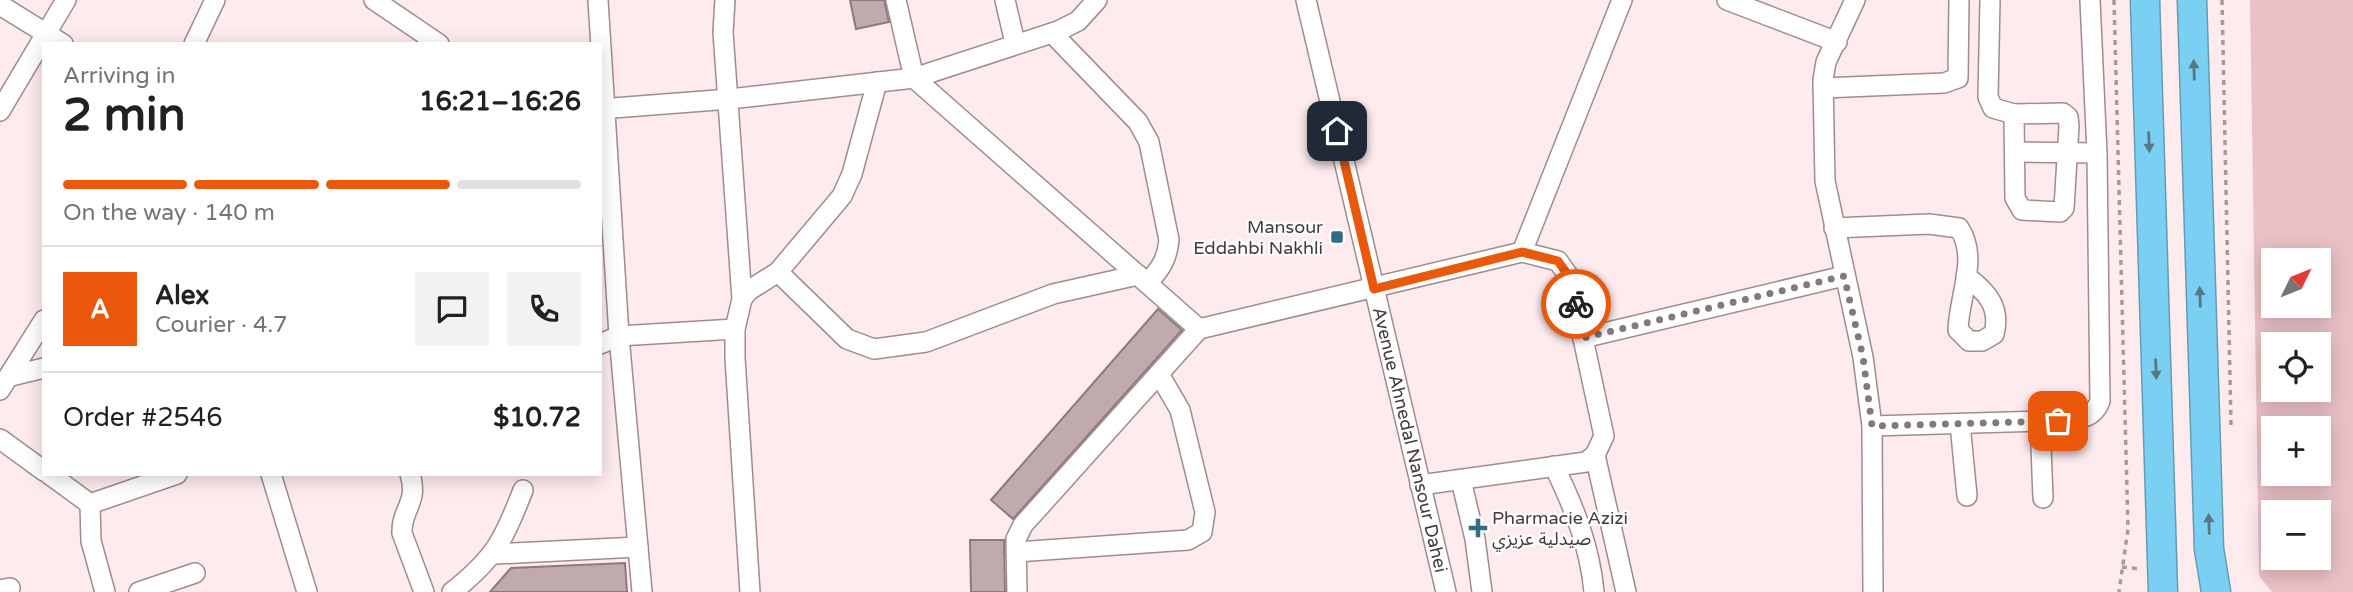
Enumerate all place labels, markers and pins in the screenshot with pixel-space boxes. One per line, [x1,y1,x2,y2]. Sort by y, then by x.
pin [1307,101,1367,161]
place label: Mansour Eddahbi Nakhli [1193,216,1323,259]
marker: Mansour Eddahbi Nakhli [1329,229,1345,245]
pin [2028,391,2088,451]
place label: Pharmacie Azizi صيدلية عزيزي [1492,507,1628,552]
marker: Pharmacie Azizi صيدلية عزيزي [1470,520,1486,536]

